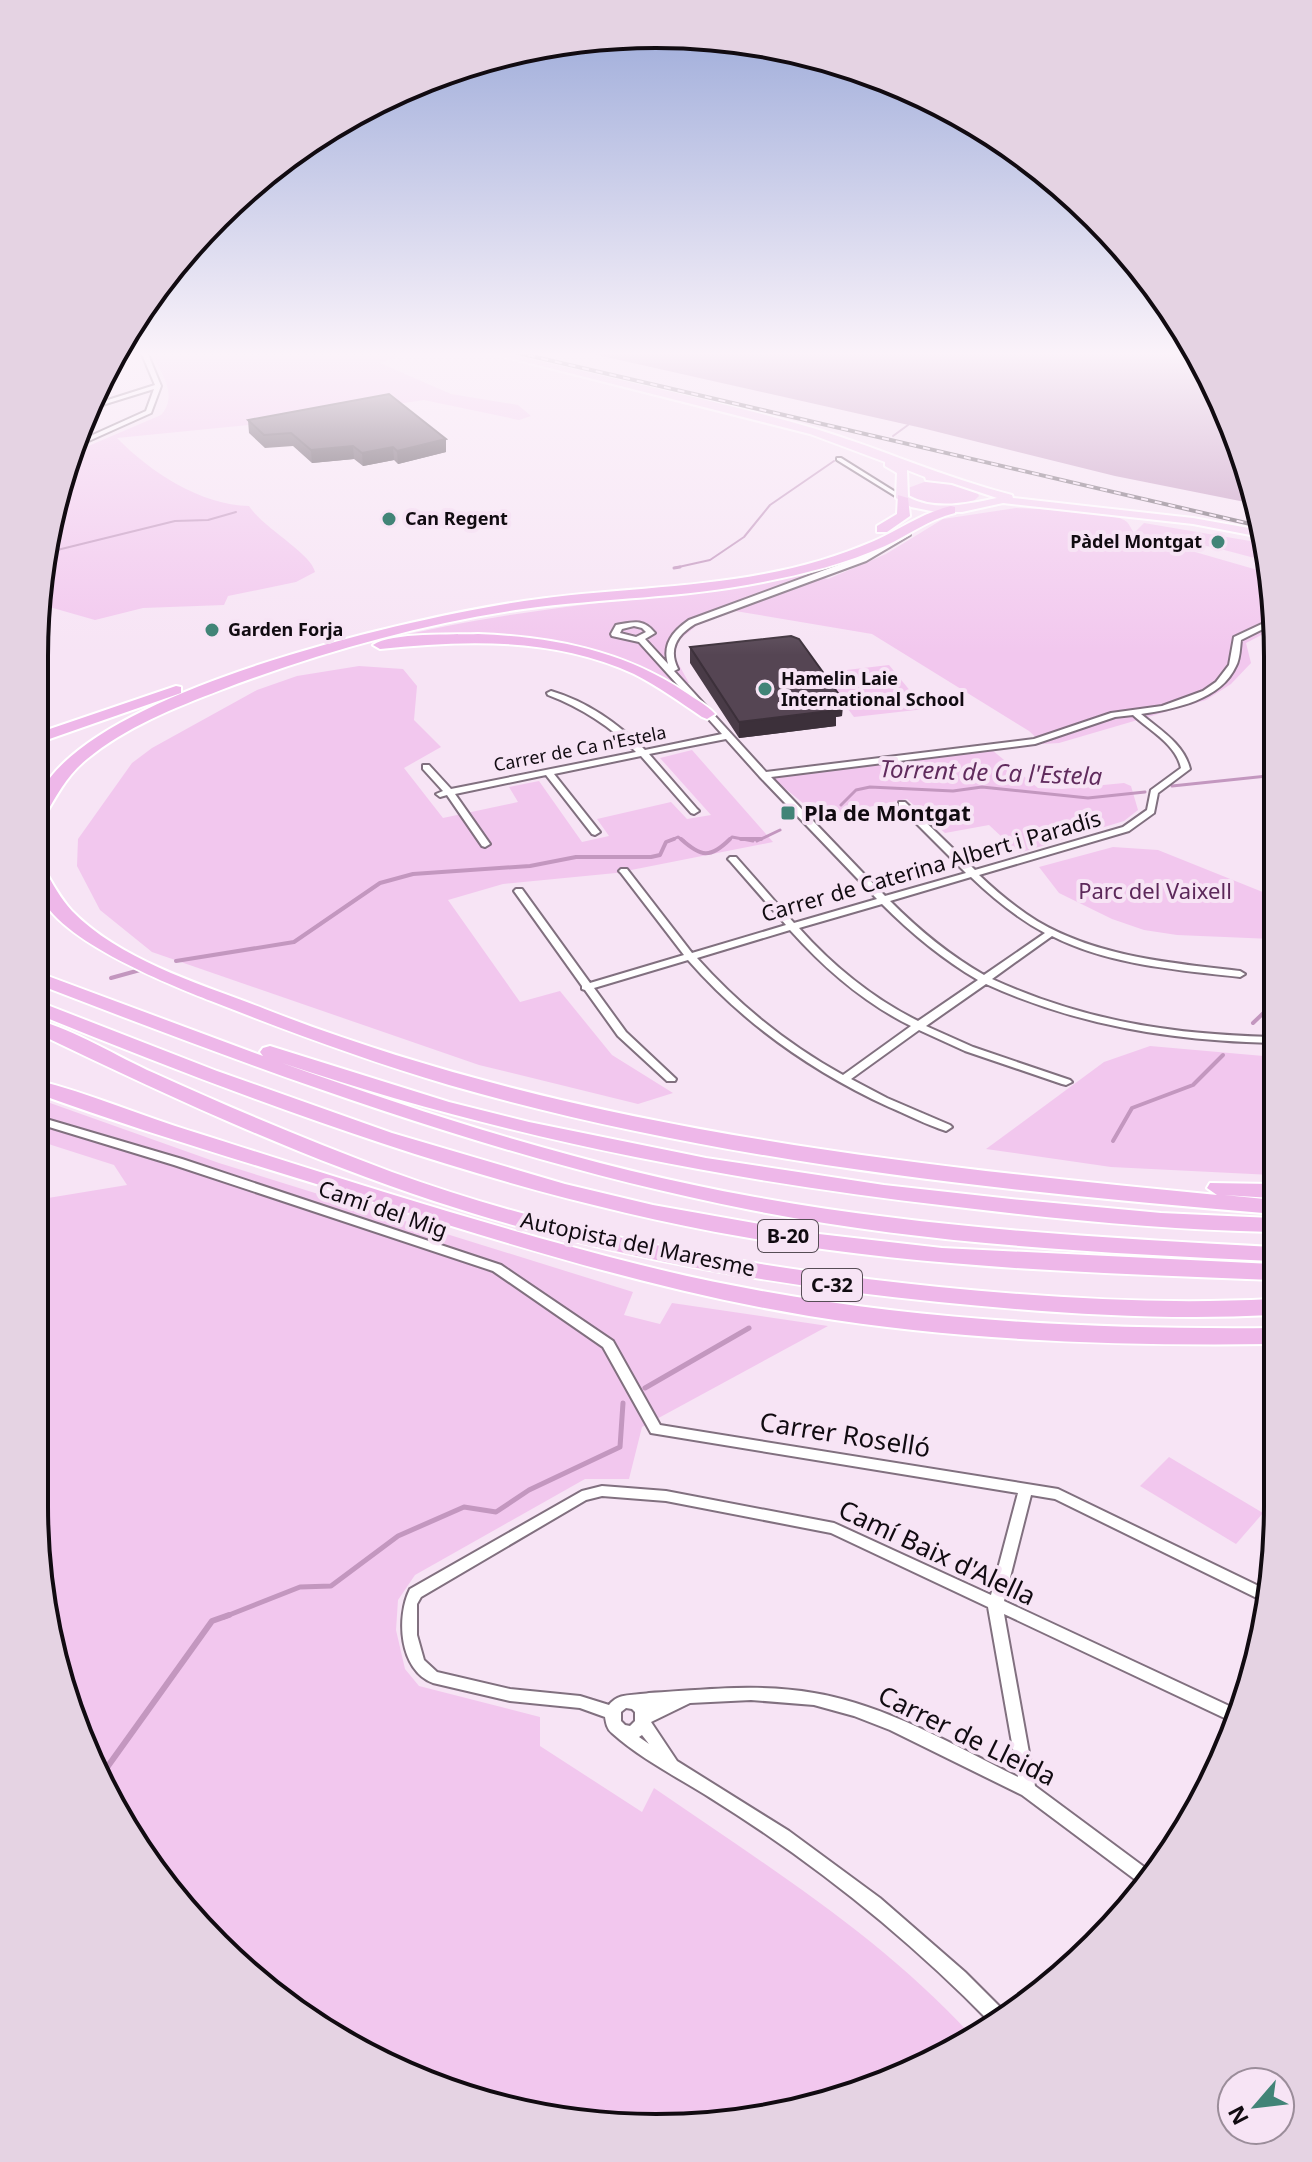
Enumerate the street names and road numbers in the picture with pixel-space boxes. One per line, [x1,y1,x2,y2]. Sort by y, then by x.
street label: Carrer de Ca n'Estela [491,720,668,777]
street label: Carrer de Caterina Albert i Paradís [757,802,1104,928]
street label: Camí del Mig [315,1172,452,1244]
street label: Autopista del Maresme [518,1204,758,1283]
road number: B-20 [758,1220,818,1252]
road number: C-32 [802,1269,862,1301]
street label: Carrer Roselló [757,1403,933,1465]
street label: Camí Baix d'Alella [833,1491,1042,1614]
street label: Carrer de Lleida [872,1676,1062,1794]

